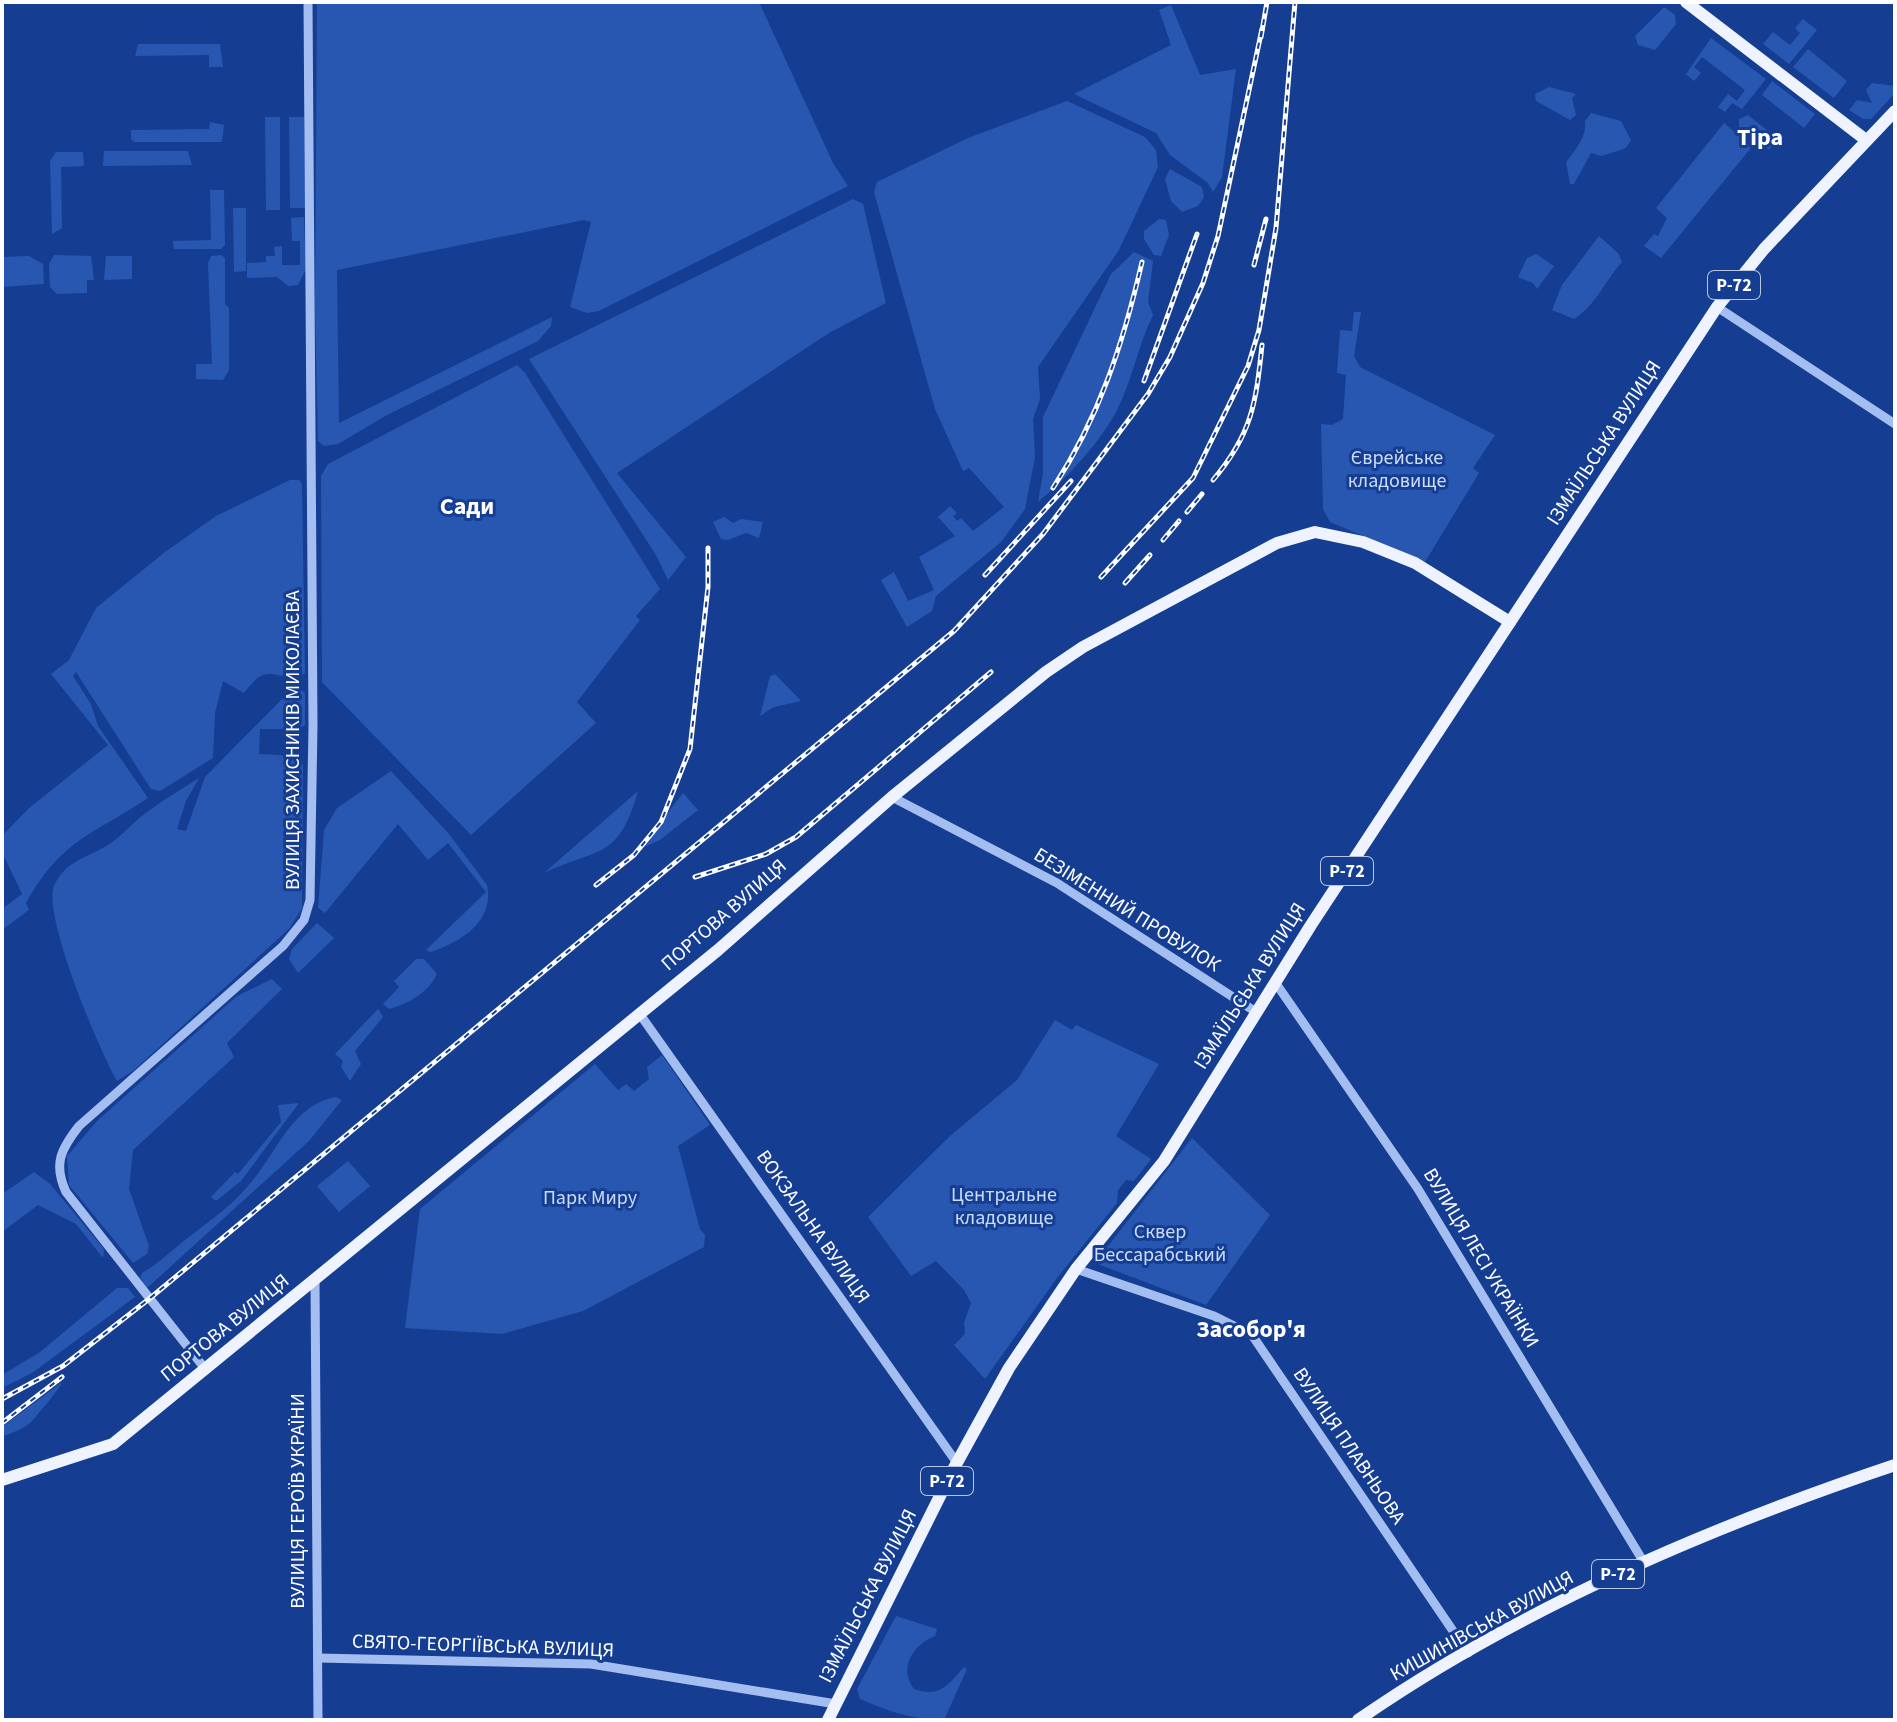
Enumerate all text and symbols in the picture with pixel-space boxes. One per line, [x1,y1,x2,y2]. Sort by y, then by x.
district label: Тіра [1737,120,1783,155]
road number: Р-72 [1708,271,1760,299]
street label: ІЗМАЇЛЬСЬКА ВУЛИЦЯ [1540,355,1668,531]
park label: Єврейське кладовище [1348,444,1446,495]
district label: Сади [440,489,494,524]
street label: ВУЛИЦЯ ЗАХИСНИКІВ МИКОЛАЄВА [279,590,307,890]
street label: БЕЗІМЕННИЙ ПРОВУЛОК [1028,841,1226,979]
street label: ПОРТОВА ВУЛИЦЯ [655,853,793,977]
road number: Р-72 [1321,857,1373,885]
street label: ІЗМАЇЛЬСЬКА ВУЛИЦЯ [1187,897,1313,1075]
street label: ВОКЗАЛЬНА ВУЛИЦЯ [749,1145,877,1309]
street label: ВУЛИЦЯ ЛЕСІ УКРАЇНКИ [1416,1163,1546,1353]
park label: Центральне кладовище [951,1181,1057,1232]
park label: Парк Миру [543,1184,638,1212]
park label: Сквер Бессарабський [1094,1218,1226,1269]
street label: ПОРТОВА ВУЛИЦЯ [155,1267,295,1389]
district label: Засобор'я [1196,1312,1306,1347]
street label: ВУЛИЦЯ ПЛАВНЬОВА [1286,1362,1412,1530]
street label: ВУЛИЦЯ ГЕРОЇВ УКРАЇНИ [284,1393,312,1609]
road number: Р-72 [921,1467,973,1495]
street label: ІЗМАЇЛЬСЬКА ВУЛИЦЯ [812,1504,924,1688]
road number: Р-72 [1592,1560,1644,1588]
street label: КИШИНІВСЬКА ВУЛИЦЯ [1385,1564,1579,1688]
street label: СВЯТО-ГЕОРГІЇВСЬКА ВУЛИЦЯ [351,1627,615,1665]

